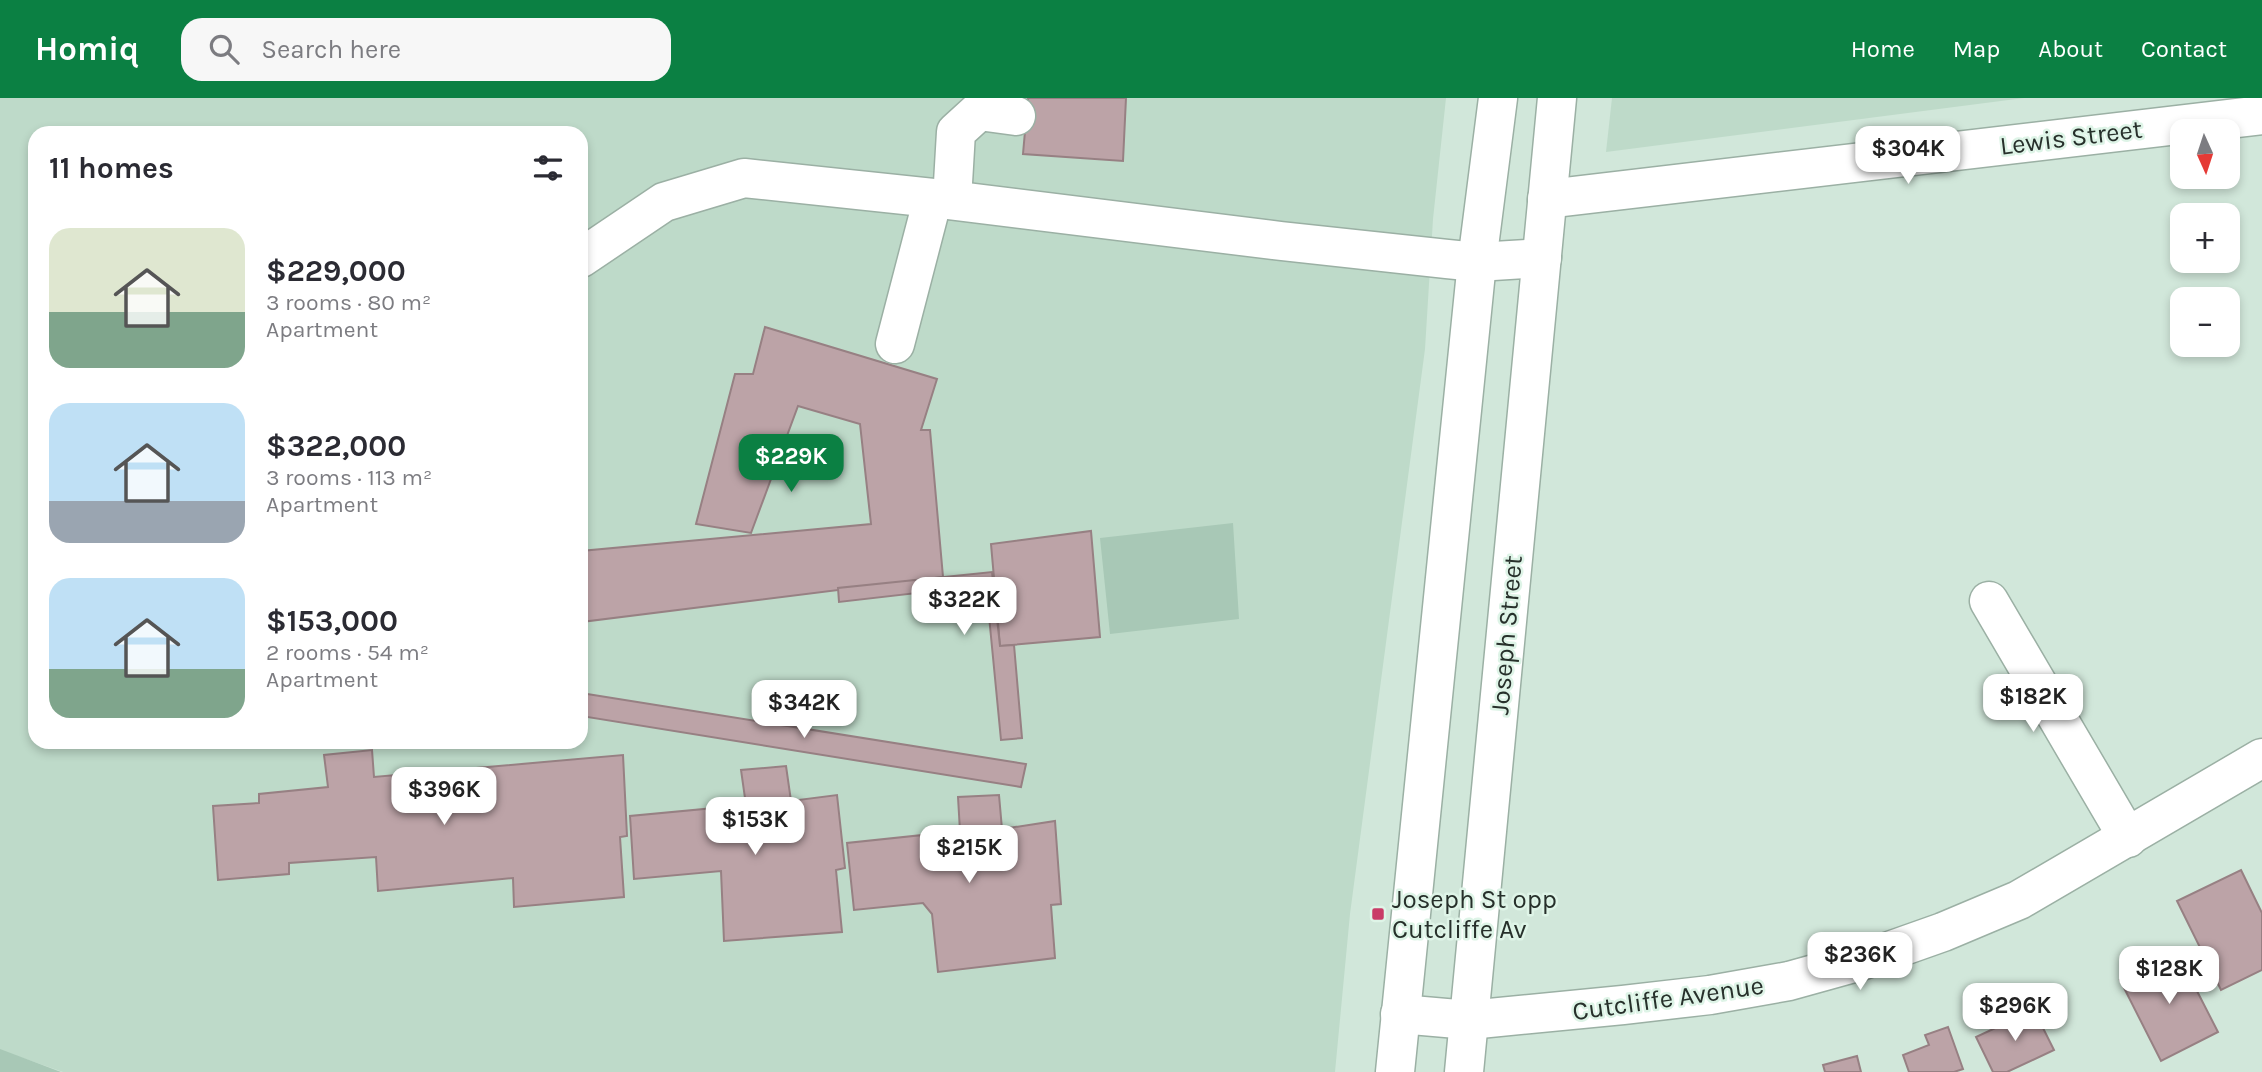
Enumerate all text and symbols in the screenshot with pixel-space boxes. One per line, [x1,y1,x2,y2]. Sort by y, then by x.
search box [181,18,671,81]
text: Homiq [35,30,139,68]
icon: search [205,30,243,68]
text: Search here [261,34,401,65]
text: Home [1851,35,1915,63]
text: Map [1953,35,2000,63]
text: About [2038,35,2103,63]
text: Contact [2141,35,2227,63]
street label: Lewis Street [1998,113,2144,162]
north arrow [2170,119,2240,189]
map controls [2170,119,2240,357]
pin: $304K [1859,126,1957,186]
text: $304K [1871,135,1945,162]
icon: filters [529,149,567,187]
text: 11 homes [49,150,174,186]
button: + [2170,203,2240,273]
text: $229,000 [266,253,406,289]
icon: home [105,256,189,340]
button: − [2170,287,2240,357]
text: 3 rooms · 80 m² [266,289,431,316]
text: Apartment [266,316,378,343]
text: $322,000 [266,428,406,464]
icon: home [105,431,189,515]
pin: $229K [742,434,840,494]
text: $229K [755,443,827,470]
text: 3 rooms · 113 m² [266,464,432,491]
text: Apartment [266,491,378,518]
street label: Joseph Street [1484,554,1529,716]
pin: $322K [915,578,1013,637]
text: $322K [927,586,1001,613]
text: $153,000 [266,603,398,639]
icon: home [105,606,189,690]
text: 2 rooms · 54 m² [266,639,429,666]
text: Apartment [266,666,378,693]
pin: $182K [1984,674,2082,734]
pin: $342K [755,680,853,740]
text: $182K [1999,683,2067,710]
text: $342K [768,689,840,716]
pin: $396K [395,768,493,827]
text: $396K [407,776,481,803]
pin: $153K [706,798,804,857]
text: $153K [722,806,788,833]
pin: $215K [920,826,1018,885]
text: $215K [936,834,1002,861]
place label: Joseph St opp Cutcliffe Av [1392,884,1557,945]
marker: Joseph St opp Cutcliffe Av [1370,906,1386,922]
pin: $236K [1811,932,1909,992]
text: $236K [1823,941,1897,968]
pin: $128K [2120,946,2218,1006]
text: $128K [2135,955,2203,982]
street label: Cutcliffe Avenue [1570,970,1766,1027]
pin: $296K [1966,984,2064,1043]
text: $296K [1979,992,2051,1019]

